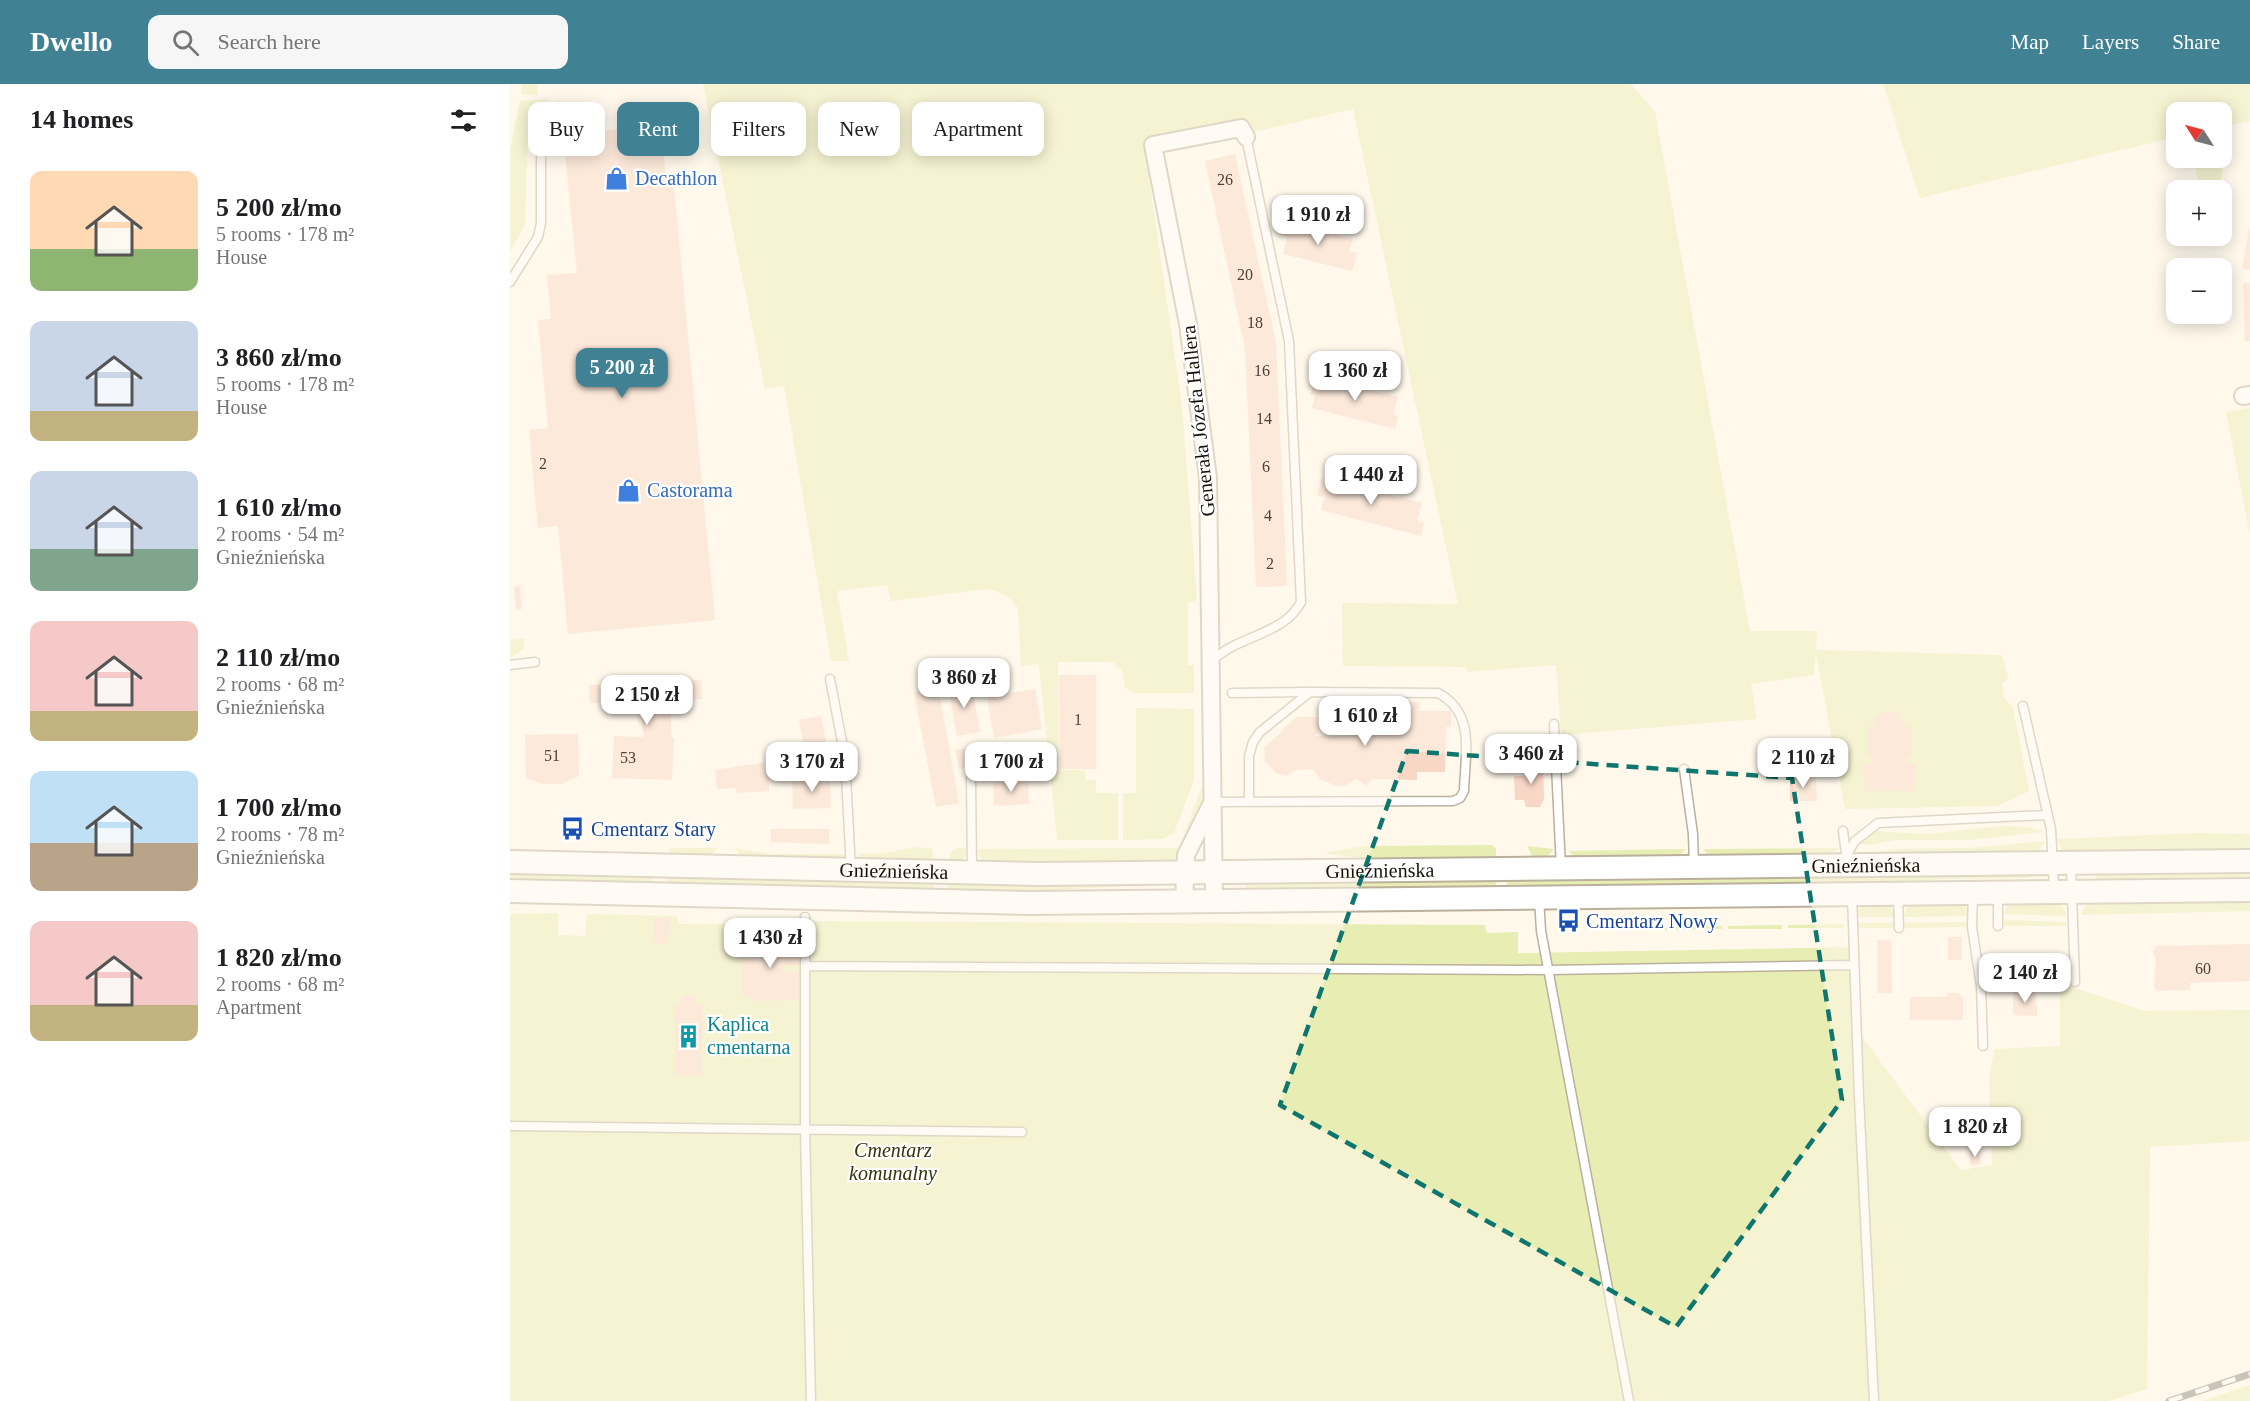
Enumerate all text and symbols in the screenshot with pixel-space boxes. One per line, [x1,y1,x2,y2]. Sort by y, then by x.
search box [148,15,568,69]
text: Dwello [30,26,112,57]
icon: search [169,26,202,59]
text: Search here [217,29,321,54]
text: Map [2011,30,2049,54]
text: Layers [2082,30,2139,54]
text: Share [2172,30,2220,54]
chip: Buy [528,102,605,156]
chip: Rent [617,102,699,156]
chip: Filters [711,102,806,156]
chip: New [818,102,900,156]
chip: Apartment [912,102,1044,156]
north arrow [2166,102,2232,168]
map controls [2166,102,2232,324]
icon: filters [447,104,480,137]
text: 14 homes [30,105,133,134]
shop icon: Decathlon [604,165,630,191]
place label: Decathlon [635,167,717,189]
house number: 26 [1217,171,1233,188]
button: + [2166,180,2232,246]
text: 5 200 zł/mo [216,193,342,222]
icon: home [78,195,150,267]
pin: 1 910 zł [1256,195,1380,246]
text: 1 910 zł [1286,203,1350,225]
text: 5 rooms · 178 m² [216,223,354,245]
text: House [216,246,267,268]
button: − [2166,258,2232,324]
house number: 20 [1237,266,1253,283]
house number: 18 [1247,314,1263,331]
street label: Generała Józefa Hallera [1177,324,1219,518]
text: 3 860 zł/mo [216,343,342,372]
icon: home [78,345,150,417]
pin: 5 200 zł [560,348,684,399]
pin: 1 360 zł [1293,351,1417,402]
text: 5 200 zł [590,356,654,378]
text: 1 360 zł [1323,359,1387,381]
house number: 16 [1254,362,1270,379]
text: 5 rooms · 178 m² [216,373,354,395]
text: House [216,396,267,418]
house number: 14 [1256,410,1272,427]
house number: 2 [539,455,547,472]
pin: 1 440 zł [1309,455,1433,506]
house number: 6 [1262,458,1270,475]
text: 1 440 zł [1339,463,1403,485]
shop icon: Castorama [616,477,642,503]
place label: Castorama [647,479,733,501]
text: 1 610 zł/mo [216,493,342,522]
icon: home [78,495,150,567]
house number: 4 [1264,507,1272,524]
text: 2 rooms · 54 m² [216,523,344,545]
text: Gnieźnieńska [216,546,325,568]
house number: 2 [1266,555,1274,572]
text: 2 110 zł/mo [216,643,340,672]
icon: home [78,645,150,717]
pin: 3 860 zł [902,658,1026,709]
text: 3 860 zł [932,666,996,688]
text: 2 rooms · 68 m² [216,673,344,695]
pin: 2 150 zł [585,675,709,726]
text: 2 150 zł [615,683,679,705]
text: Gnieźnieńska [216,696,325,718]
pin: 1 610 zł [1303,696,1427,747]
text: 1 610 zł [1333,704,1397,726]
house number: 1 [1074,711,1082,728]
pin: 3 460 zł [1469,734,1593,785]
pin: 2 110 zł [1741,738,1865,789]
pin: 3 170 zł [750,742,874,793]
pin: 1 700 zł [949,742,1073,793]
text: 3 460 zł [1499,742,1563,764]
text: 2 110 zł [1771,746,1835,768]
house number: 51 [544,747,560,764]
house number: 53 [620,749,636,766]
text: 3 170 zł [780,750,844,772]
text: 1 700 zł [979,750,1043,772]
text: 1 700 zł/mo [216,793,342,822]
icon: home [78,795,150,867]
bus stop icon: Cmentarz Stary [560,816,586,842]
place label: Cmentarz Stary [591,818,716,841]
text: 2 rooms · 78 m² [216,823,344,845]
text: Gnieźnieńska [216,846,325,868]
street label: Gnieźnieńska [1811,854,1921,877]
street label: Gnieźnieńska [839,858,949,883]
street label: Gnieźnieńska [1325,859,1435,882]
bus stop icon: Cmentarz Nowy [1555,908,1581,934]
place label: Cmentarz Nowy [1586,910,1718,933]
pin: 1 430 zł [708,918,832,969]
text: 1 430 zł [738,926,802,948]
text: 1 820 zł/mo [216,943,342,972]
icon: home [78,945,150,1017]
pin: 2 140 zł [1963,953,2087,1004]
house number: 60 [2195,960,2211,977]
text: 2 140 zł [1993,961,2057,983]
text: 2 rooms · 68 m² [216,973,344,995]
text: Apartment [216,996,302,1018]
place label: Kaplica cmentarna [707,1013,790,1058]
building icon: Kaplica cmentarna [676,1023,702,1049]
pin: 1 820 zł [1913,1107,2037,1158]
text: 1 820 zł [1943,1115,2007,1137]
park label: Cmentarz komunalny [849,1139,937,1185]

